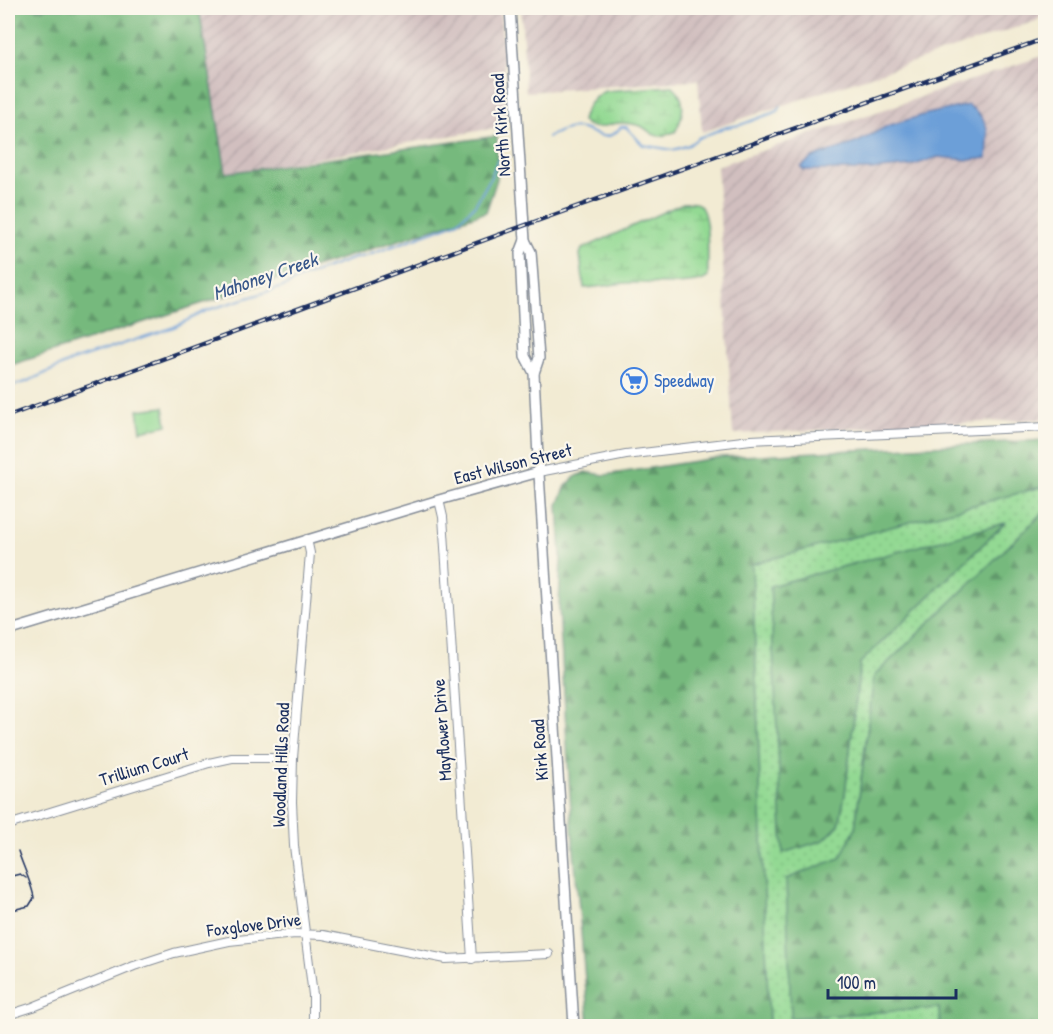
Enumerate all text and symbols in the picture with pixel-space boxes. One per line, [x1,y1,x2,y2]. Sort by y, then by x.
street label: North Kirk Road [484,73,517,177]
water label: Mahoney Creek [209,244,323,307]
supermarket icon: Speedway [619,366,649,396]
place label: Speedway [654,368,715,393]
street label: East Wilson Street [451,437,575,490]
street label: Mayflower Drive [425,678,458,782]
street label: Woodland Hills Road [266,702,295,828]
street label: Kirk Road [525,718,554,782]
street label: Trillium Court [96,741,192,792]
street label: Foxglove Drive [205,906,302,943]
scale bar [828,962,956,1000]
text: 100 m [837,970,876,995]

